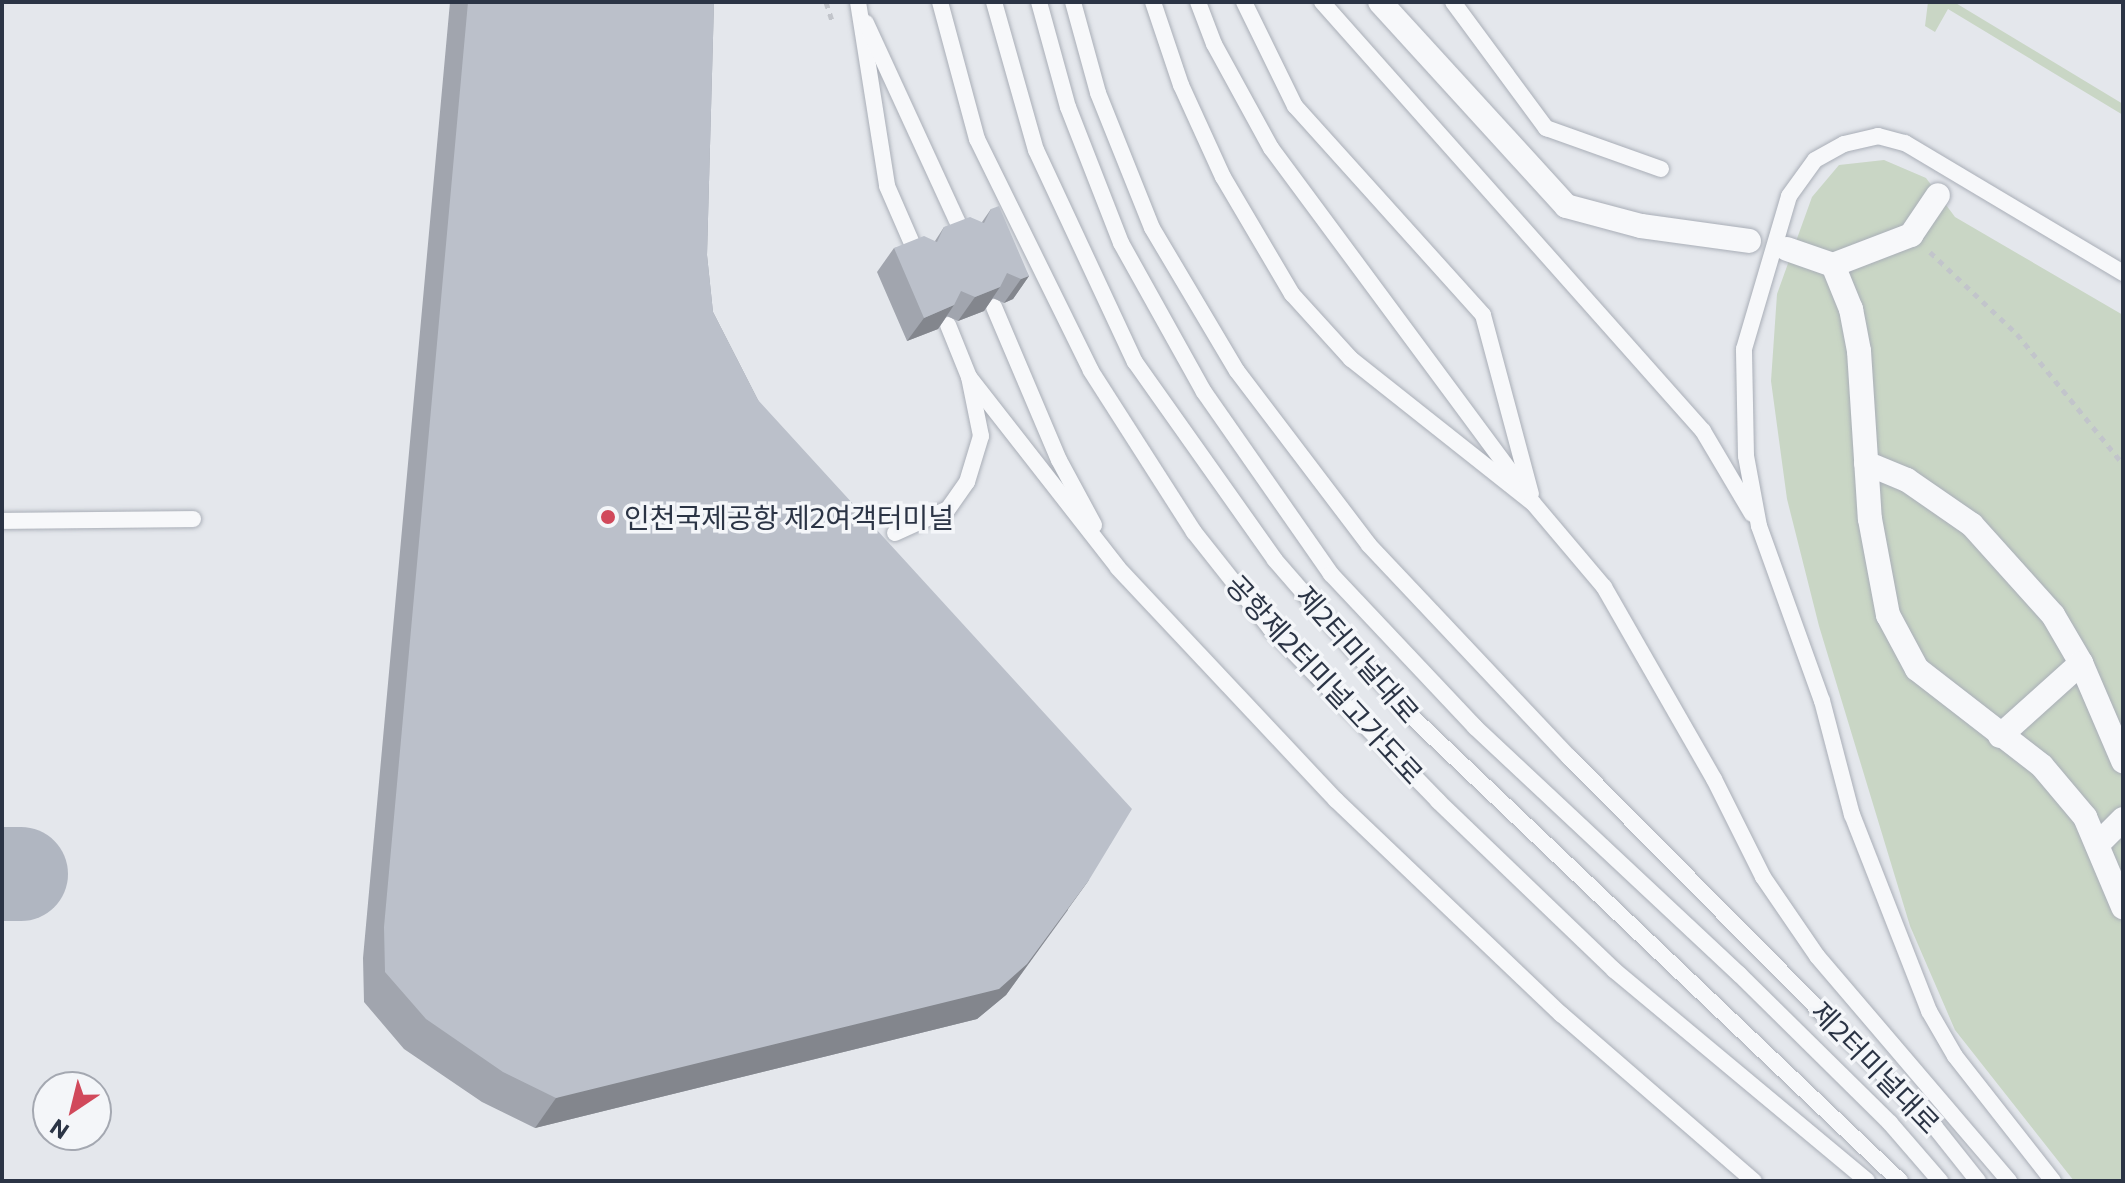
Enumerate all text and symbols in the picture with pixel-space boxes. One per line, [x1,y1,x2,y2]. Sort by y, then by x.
place label: 인천국제공항 제2여객터미널 [624,500,954,534]
marker: 인천국제공항 제2여객터미널 [599,508,617,526]
street label: 공항제2터미널고가도로 [1220,568,1430,790]
street label: 제2터미널대로 [1290,579,1426,729]
street label: 제2터미널대로 [1805,994,1947,1140]
north arrow [32,1071,112,1151]
text: N [45,1114,74,1145]

